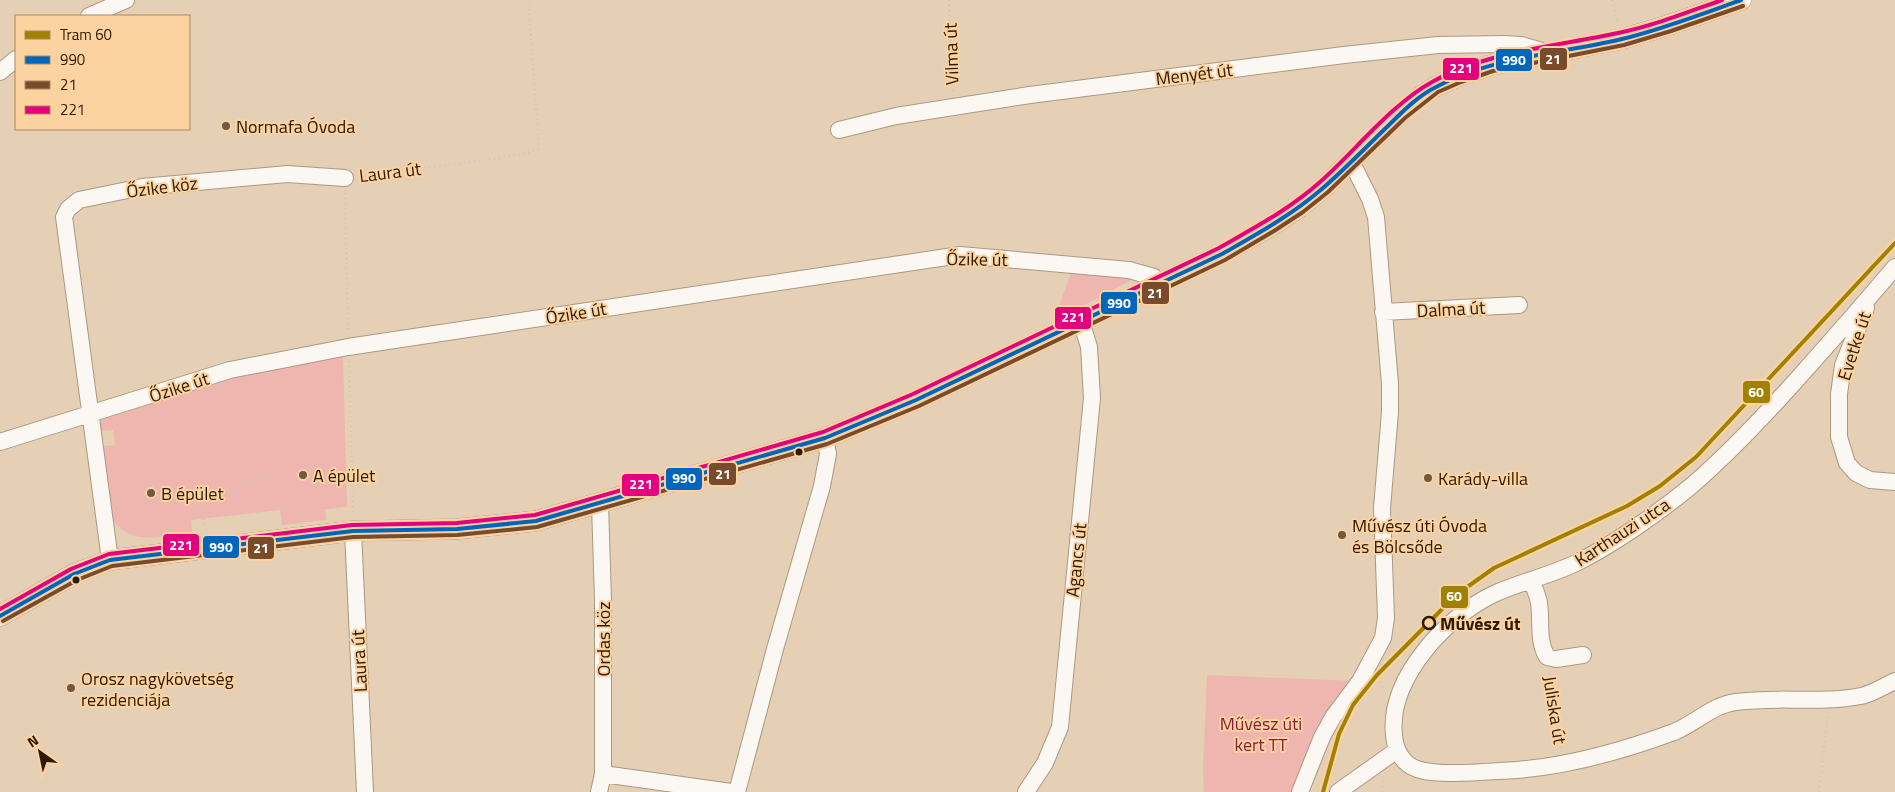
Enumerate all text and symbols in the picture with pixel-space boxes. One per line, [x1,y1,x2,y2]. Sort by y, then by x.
legend [15,15,190,130]
street label: Vilma út [936,22,966,86]
text: Tram 60 [60,23,112,46]
line badge: 21 [1539,47,1568,71]
text: 990 [60,48,85,71]
line badge: 990 [1495,48,1533,72]
text: 21 [1545,48,1561,69]
text: 990 [1502,49,1526,70]
street label: Menyét út [1154,56,1235,92]
line badge: 221 [1442,57,1480,81]
text: 221 [1449,57,1473,78]
text: 21 [60,73,77,96]
text: 221 [60,98,85,121]
place label: Normafa Óvoda [236,113,355,140]
marker: Normafa Óvoda [220,120,232,132]
street label: Laura út [357,155,423,189]
street label: Őzike köz [125,169,199,205]
street label: Őzike út [946,245,1009,273]
line badge: 21 [1141,281,1170,305]
text: 21 [1147,282,1163,303]
line badge: 990 [1100,291,1138,315]
text: 990 [1107,292,1131,313]
street label: Dalma út [1416,294,1487,324]
street label: Őzike út [544,295,609,331]
line badge: 221 [1054,306,1092,330]
text: 221 [1061,306,1085,327]
street label: Evetke út [1830,307,1878,384]
street label: Őzike út [146,364,213,409]
line badge: 60 [1742,380,1771,404]
text: 60 [1748,381,1764,402]
unlabelled marker [794,447,804,457]
place label: A épület [313,462,376,489]
line badge: 21 [708,462,737,486]
text: 21 [715,463,731,484]
place label: Karády-villa [1438,465,1528,492]
line badge: 990 [665,467,703,491]
text: 990 [672,467,696,488]
marker: A épület [297,469,309,481]
marker: Karády-villa [1422,472,1434,484]
line badge: 221 [621,473,660,497]
text: 221 [629,473,653,494]
place label: B épület [161,480,224,507]
marker: B épület [145,487,157,499]
street label: Karthauzi utca [1569,491,1675,573]
place label: Művész úti Óvoda és Bölcsőde [1352,512,1487,560]
street label: Agancs út [1059,521,1093,598]
marker: Művész úti Óvoda és Bölcsőde [1336,529,1348,541]
line badge: 221 [162,533,200,557]
text: 221 [169,534,193,555]
line badge: 990 [202,535,240,559]
text: 990 [209,536,233,557]
line badge: 21 [247,536,275,560]
text: 21 [253,537,269,558]
unlabelled marker [71,575,81,585]
line badge: 60 [1440,585,1469,609]
text: 60 [1446,585,1462,606]
street label: Ordas köz [590,602,617,676]
place label: Művész út [1440,610,1521,637]
marker: Művész út [1422,616,1436,630]
street label: Laura út [344,629,374,693]
place label: Orosz nagykövetség rezidenciája [81,665,234,713]
street label: Juliska út [1536,674,1574,747]
marker: Orosz nagykövetség rezidenciája [65,682,77,694]
park label: Művész úti kert TT [1220,710,1302,758]
north arrow [15,727,65,777]
text: N [23,729,42,752]

